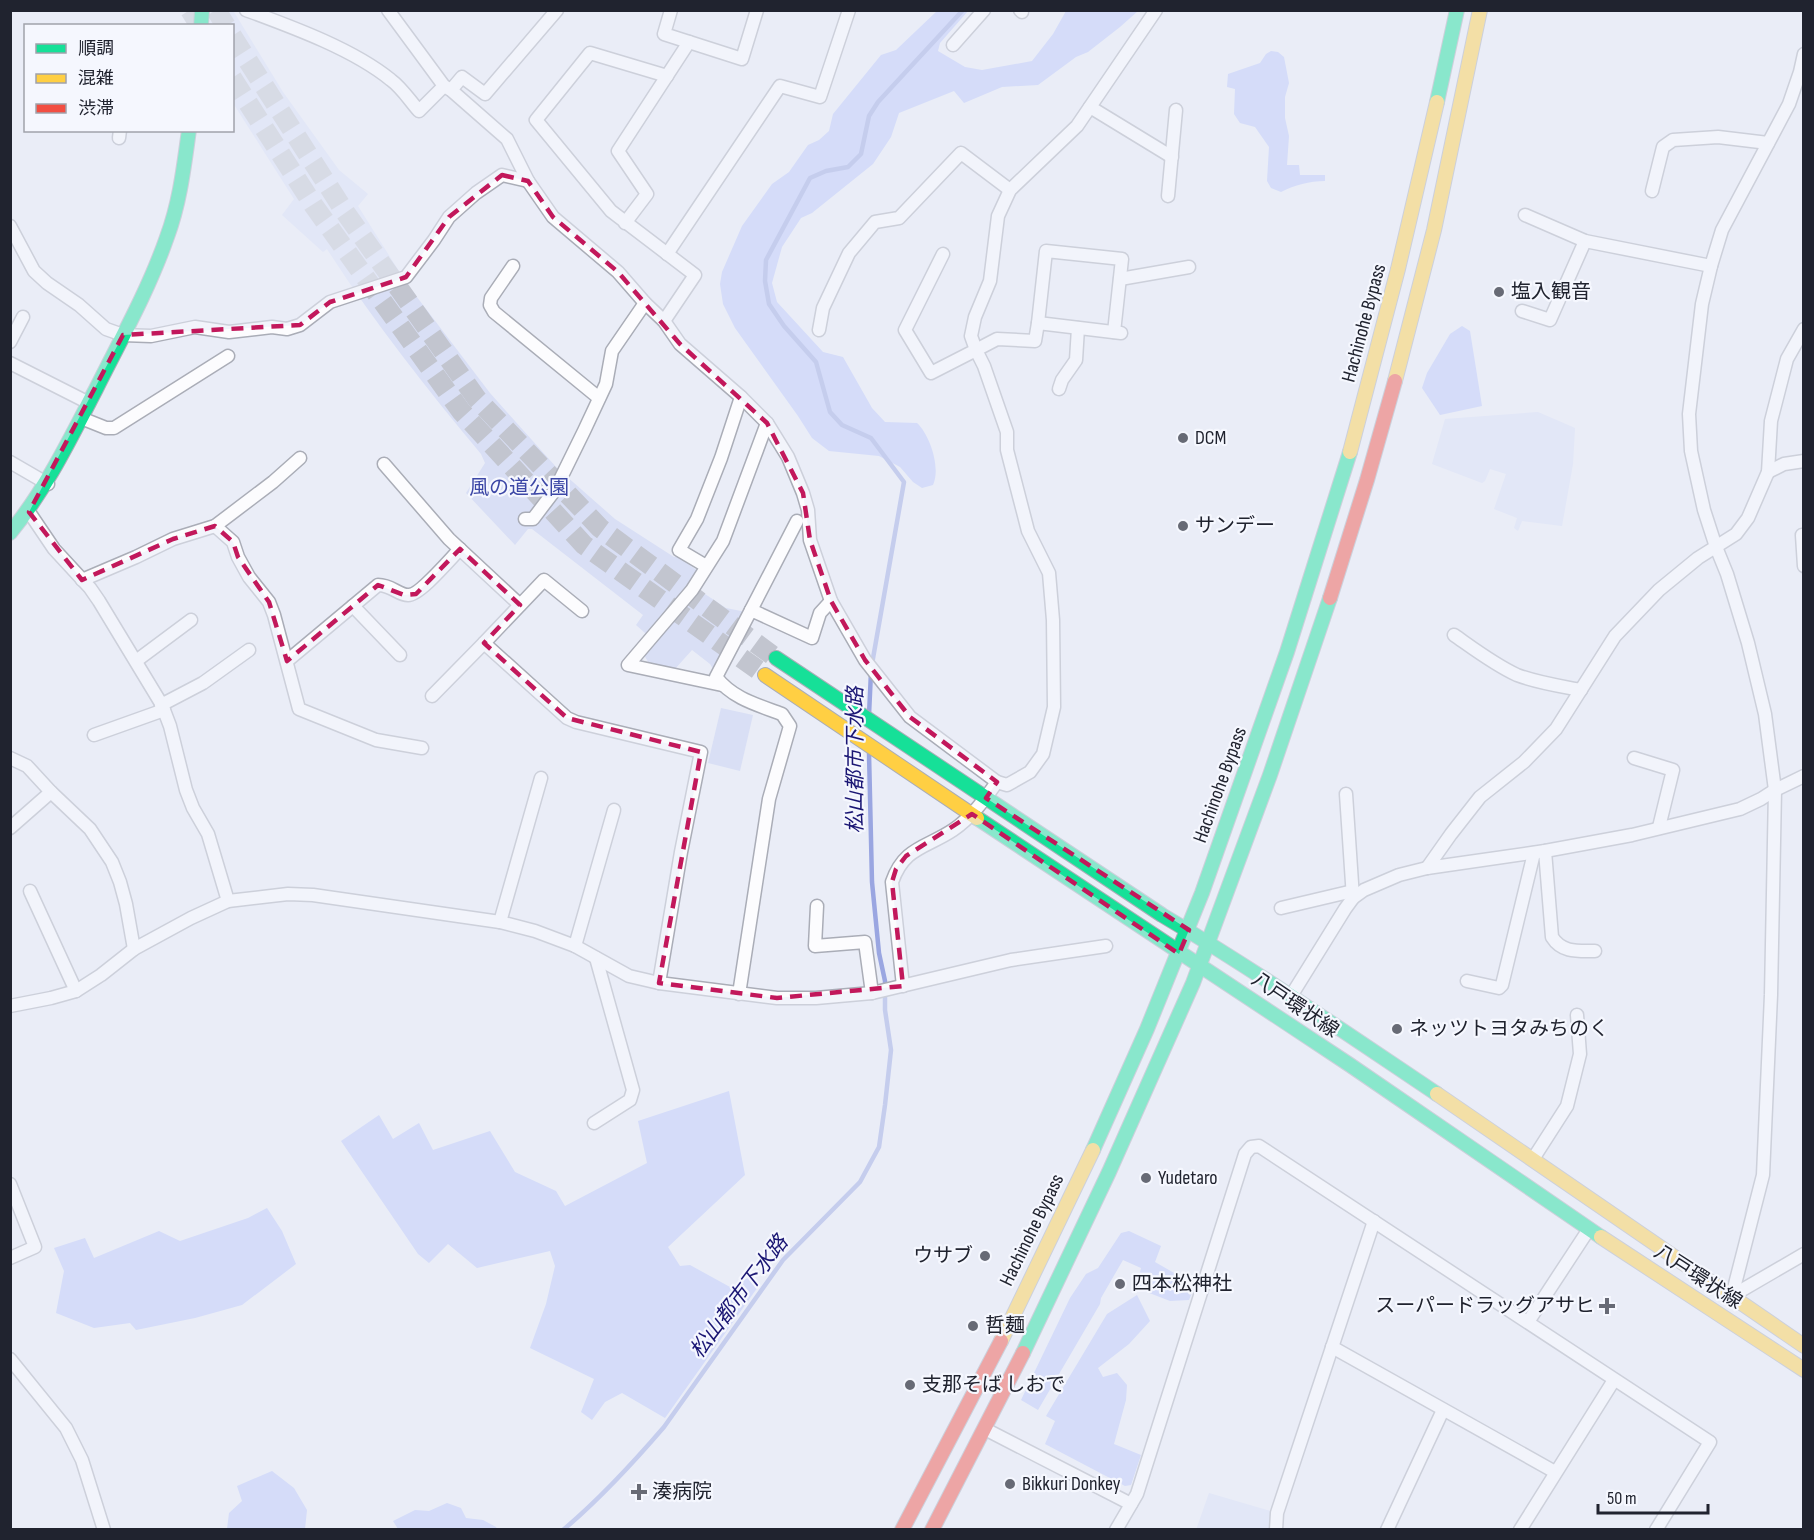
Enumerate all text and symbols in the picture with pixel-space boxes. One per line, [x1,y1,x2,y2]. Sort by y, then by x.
legend [24,24,234,132]
text: 順調 [78,38,114,59]
text: 混雑 [78,68,114,89]
text: 渋滞 [78,98,114,119]
street label: Hachinohe Bypass [1337,261,1391,385]
place label: 塩入観音 [1511,280,1591,304]
marker: 塩入観音 [1492,285,1506,299]
place label: DCM [1195,426,1226,450]
marker: DCM [1176,431,1190,445]
park label: 風の道公園 [469,476,569,500]
place label: サンデー [1195,514,1275,538]
marker: サンデー [1176,519,1190,533]
water label: 松山都市下水路 [843,685,868,834]
street label: Hachinohe Bypass [1188,724,1252,846]
street label: 八戸環状線 [1247,967,1343,1043]
place label: ネッツトヨタみちのく [1409,1017,1609,1041]
marker: ネッツトヨタみちのく [1390,1022,1404,1036]
place label: Yudetaro [1158,1166,1218,1190]
street label: Hachinohe Bypass [995,1170,1069,1290]
marker: Yudetaro [1139,1171,1153,1185]
water label: 松山都市下水路 [685,1229,794,1363]
street label: 八戸環状線 [1650,1240,1746,1314]
place label: ウサブ [913,1244,973,1268]
marker: ウサブ [978,1249,992,1263]
place label: 四本松神社 [1132,1272,1232,1296]
marker: 四本松神社 [1113,1277,1127,1291]
place label: スーパードラッグアサヒ [1375,1294,1595,1318]
marker: スーパードラッグアサヒ [1600,1299,1614,1313]
place label: 哲麺 [985,1314,1025,1338]
marker: 哲麺 [966,1319,980,1333]
place label: 支那そば しおで [922,1373,1065,1397]
marker: 支那そば しおで [903,1378,917,1392]
place label: Bikkuri Donkey [1022,1472,1121,1496]
marker: Bikkuri Donkey [1003,1477,1017,1491]
scale bar [1598,1477,1708,1515]
place label: 湊病院 [652,1480,712,1504]
marker: 湊病院 [630,1483,648,1501]
text: 50 m [1607,1488,1637,1509]

